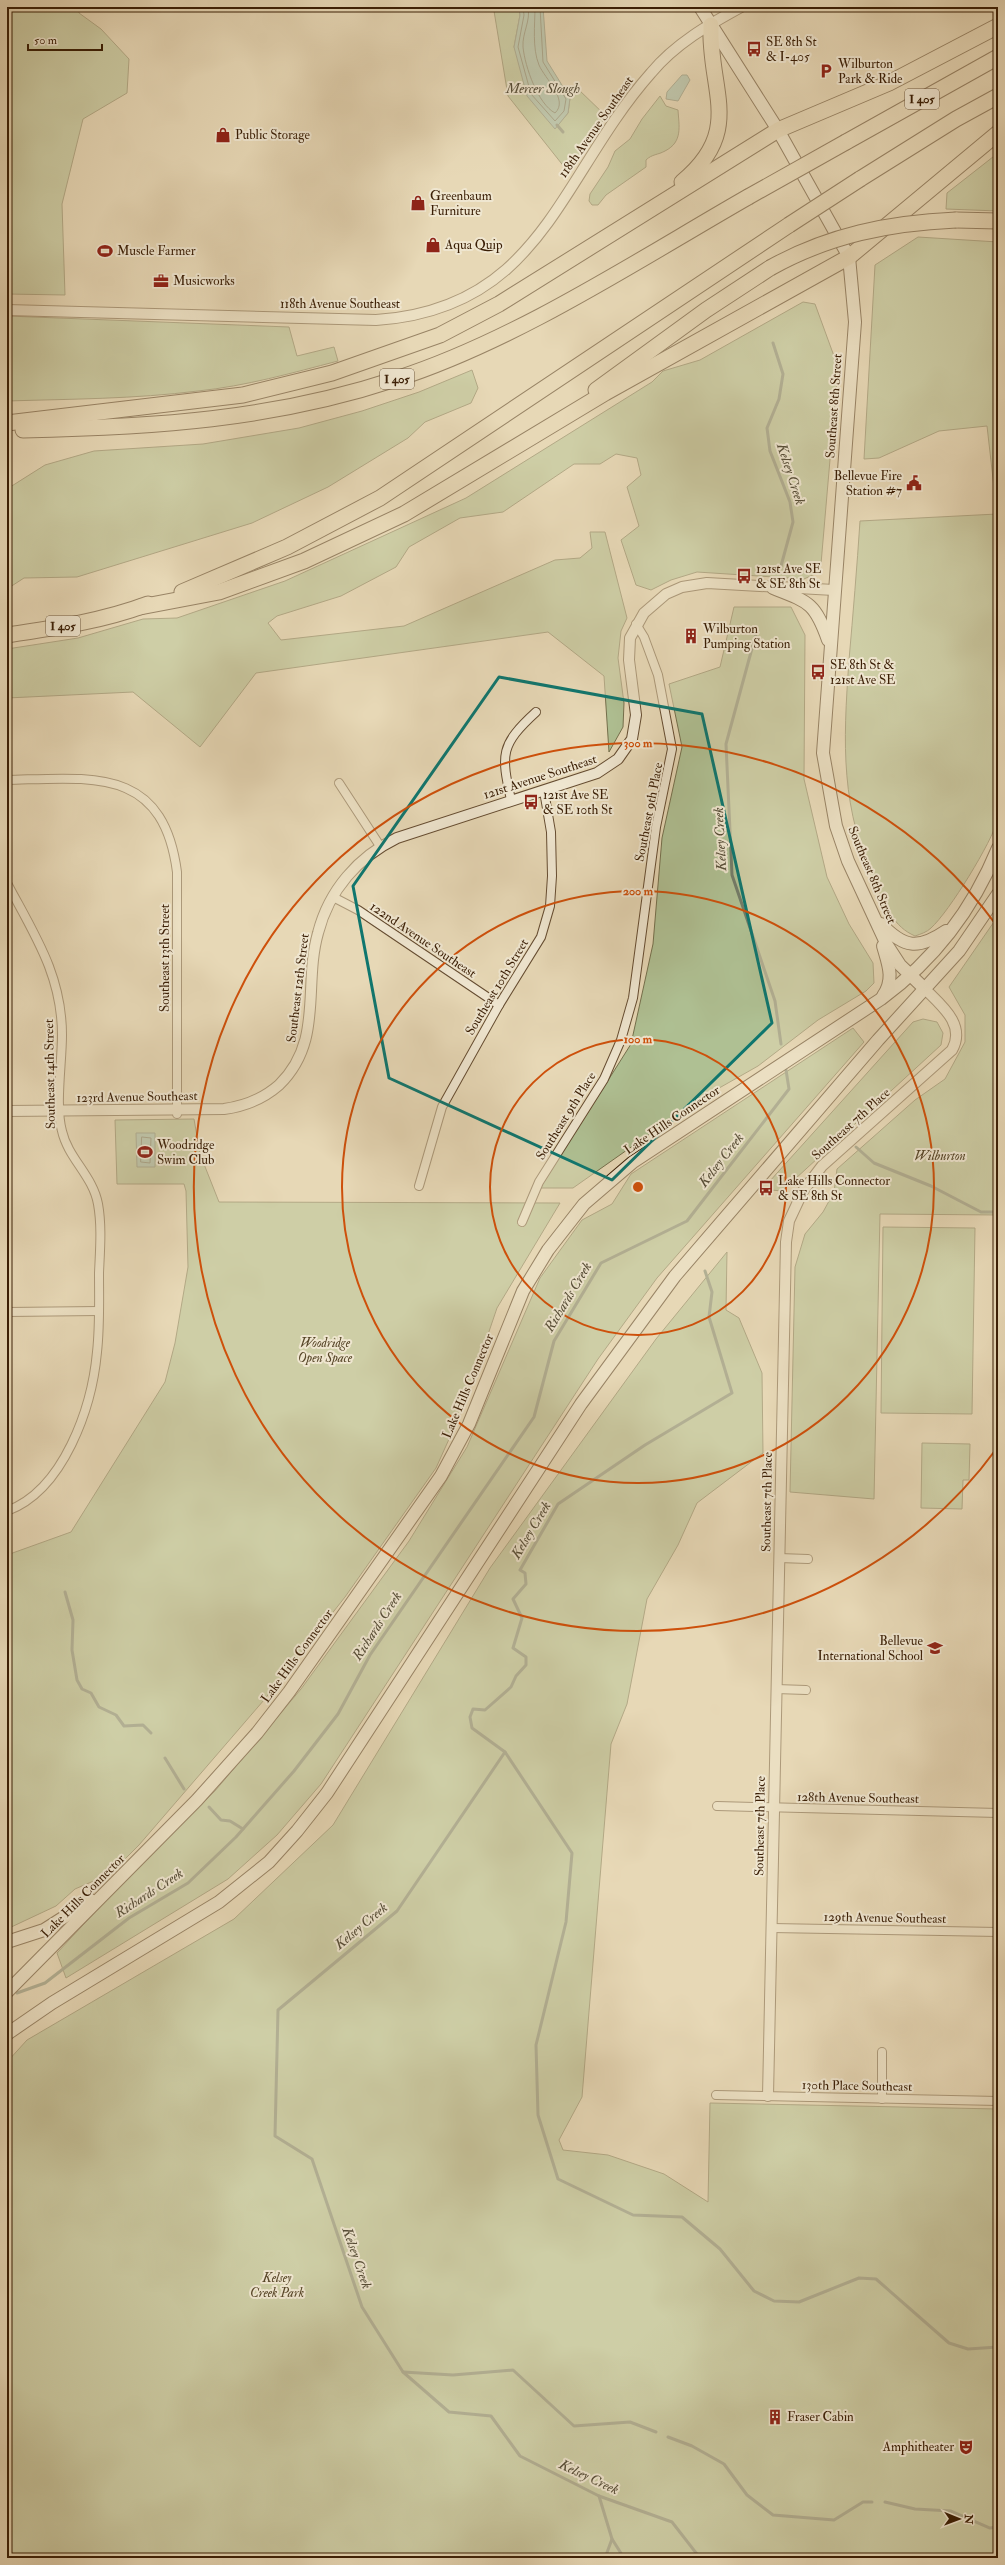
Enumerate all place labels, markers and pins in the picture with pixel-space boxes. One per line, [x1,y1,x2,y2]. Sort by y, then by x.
place label: SE 8th St & I-405 [766,34,817,65]
bus stop icon: SE 8th St & I-405 [745,40,763,58]
place label: Wilburton Park & Ride [837,56,903,87]
parking icon: Wilburton Park & Ride [817,62,835,80]
shop icon: Public Storage [214,126,232,144]
place label: Public Storage [235,127,311,143]
place label: Greenbaum Furniture [430,188,492,219]
shop icon: Greenbaum Furniture [409,194,427,212]
shop icon: Aqua Quip [424,236,442,254]
place label: Aqua Quip [444,237,503,254]
sports icon: Muscle Farmer [96,242,114,260]
place label: Muscle Farmer [117,243,196,259]
office icon: Musicworks [152,272,170,290]
place label: Musicworks [173,273,235,289]
place label: Bellevue Fire Station #7 [834,468,903,499]
public building icon: Bellevue Fire Station #7 [905,474,923,492]
place label: 121st Ave SE & SE 8th St [756,561,821,592]
bus stop icon: 121st Ave SE & SE 8th St [735,567,753,585]
place label: Wilburton Pumping Station [702,621,791,653]
building icon: Wilburton Pumping Station [682,627,700,645]
place label: SE 8th St & 121st Ave SE [830,657,895,688]
bus stop icon: SE 8th St & 121st Ave SE [809,663,827,681]
place label: 121st Ave SE & SE 10th St [543,787,612,818]
bus stop icon: 121st Ave SE & SE 10th St [522,793,540,811]
place label: Woodridge Swim Club [156,1137,215,1168]
sports icon: Woodridge Swim Club [136,1143,154,1161]
place label: Lake Hills Connector & SE 8th St [778,1173,890,1204]
bus stop icon: Lake Hills Connector & SE 8th St [757,1179,775,1197]
centre of rings [631,1180,645,1194]
place label: Bellevue International School [818,1633,924,1664]
school or university icon: Bellevue International School [926,1639,944,1657]
building icon: Fraser Cabin [766,2408,784,2426]
place label: Fraser Cabin [787,2409,854,2425]
theatre icon: Amphitheater [957,2438,975,2456]
place label: Amphitheater [882,2439,954,2456]

